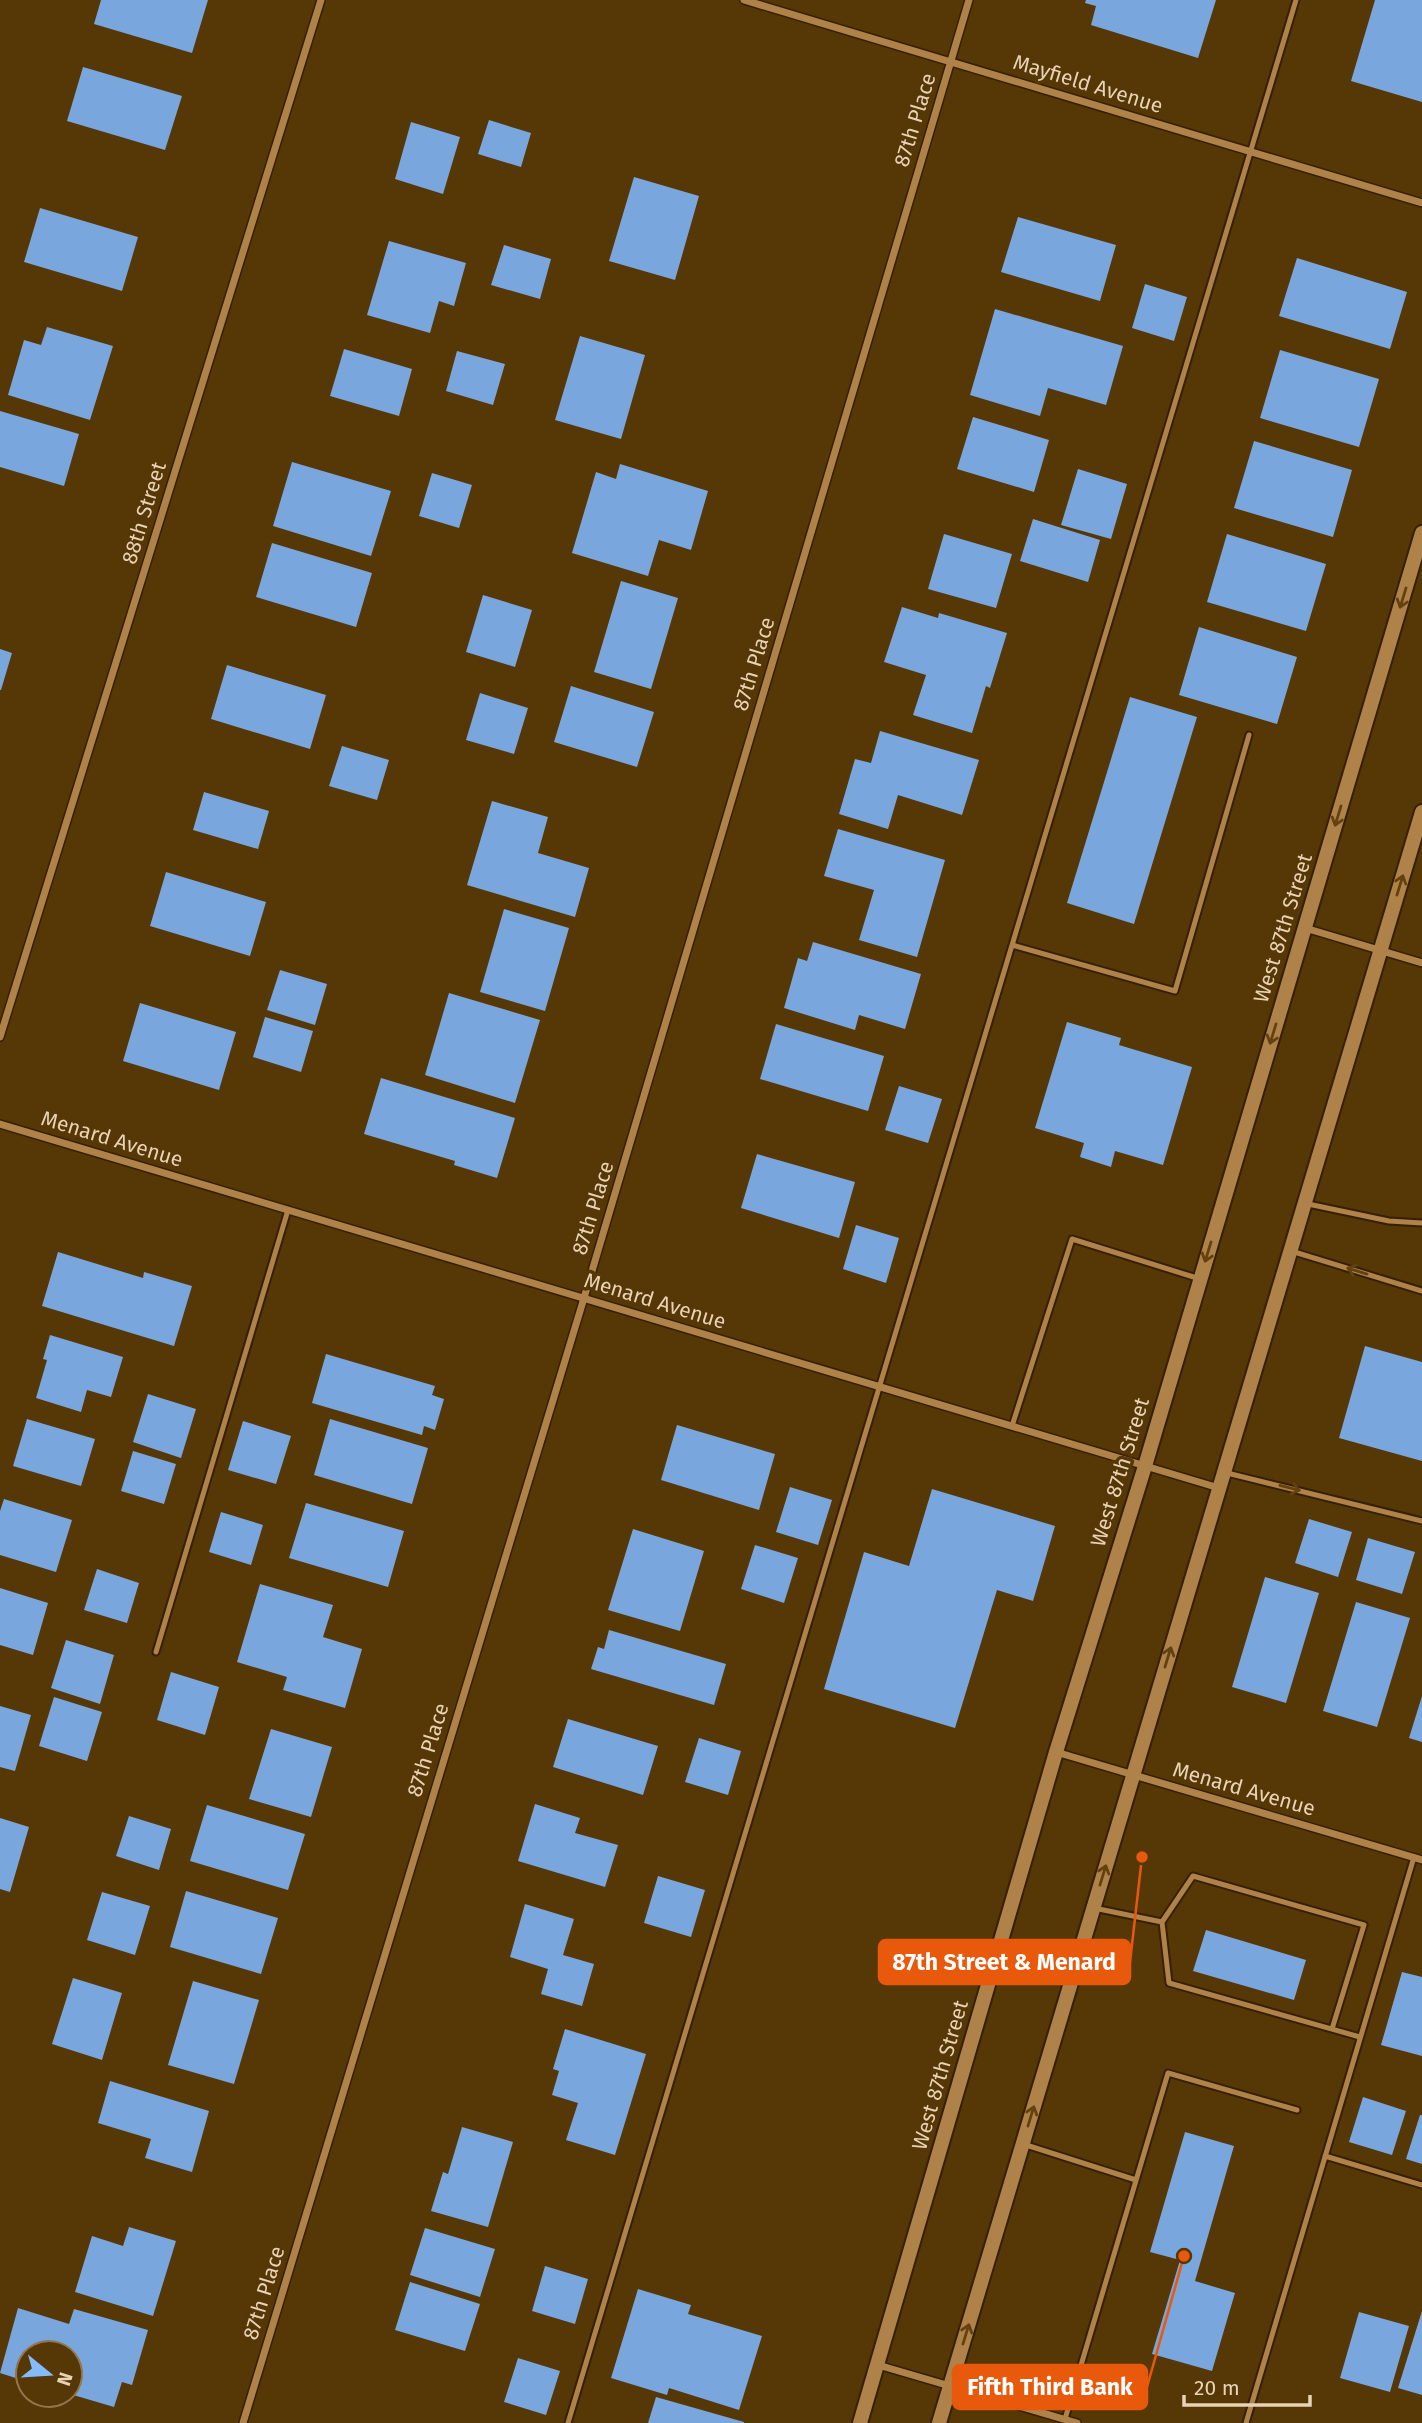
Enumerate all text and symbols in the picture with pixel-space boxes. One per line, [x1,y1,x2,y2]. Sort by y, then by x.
street label: Mayfield Avenue [1010,49,1166,119]
street label: 87th Place [888,70,942,170]
street label: 88th Street [116,458,172,567]
one-way arrow [1395,587,1408,609]
street label: 87th Place [727,614,781,714]
one-way arrow [1330,805,1343,827]
street label: West 87th Street [1248,850,1318,1006]
one-way arrow [1395,874,1408,896]
one-way arrow [1266,1023,1279,1045]
street label: Menard Avenue [38,1105,186,1173]
street label: 87th Place [566,1158,620,1258]
one-way arrow [1201,1241,1214,1263]
one-way arrow [1346,1263,1368,1276]
street label: Menard Avenue [581,1267,729,1335]
street label: West 87th Street [1085,1394,1155,1550]
one-way arrow [1278,1482,1301,1496]
one-way arrow [1163,1646,1176,1668]
street label: 87th Place [401,1700,455,1800]
street label: Menard Avenue [1170,1756,1318,1822]
one-way arrow [1098,1864,1111,1886]
callout: 87th Street & Menard [879,1940,1130,1984]
text: 87th Street & Menard [892,1948,1116,1976]
street label: West 87th Street [906,1997,974,2153]
one-way arrow [1026,2105,1039,2127]
street label: 87th Place [237,2243,291,2343]
one-way arrow [961,2323,974,2345]
north arrow [14,2339,84,2409]
scale bar [1184,2364,1310,2408]
callout: Fifth Third Bank [953,2365,1147,2409]
text: N [52,2370,78,2389]
text: Fifth Third Bank [967,2373,1133,2401]
text: 20 m [1194,2375,1240,2401]

